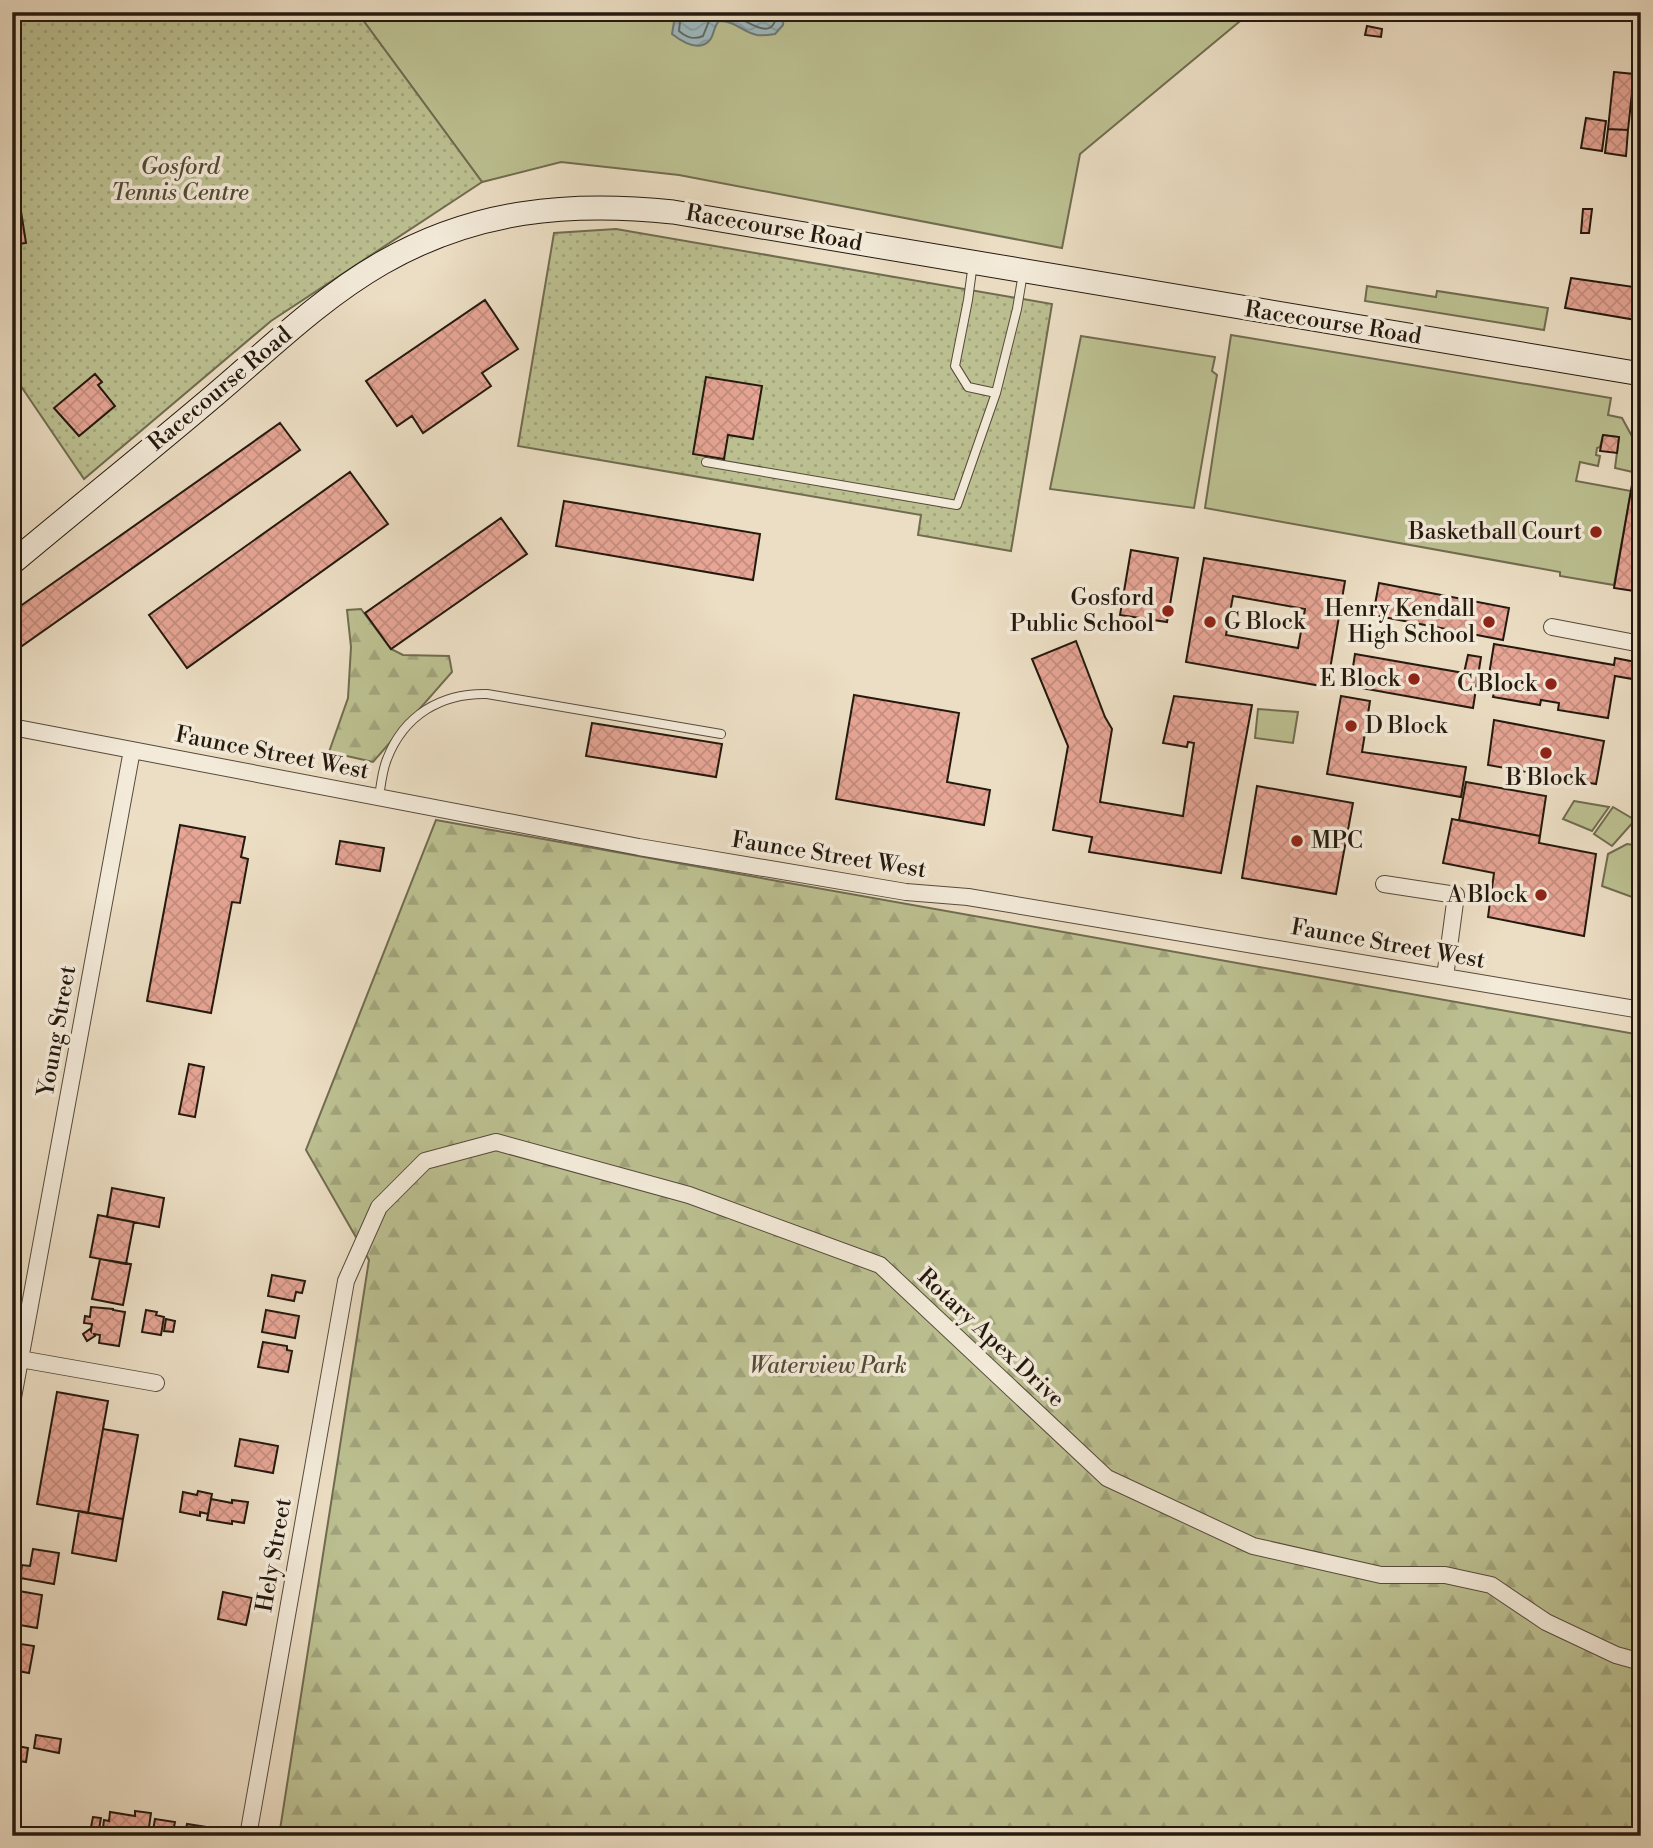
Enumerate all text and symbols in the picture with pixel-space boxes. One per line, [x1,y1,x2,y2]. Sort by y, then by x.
park label: Gosford Tennis Centre [111,153,249,207]
street label: Racecourse Road [684,199,864,257]
street label: Racecourse Road [1243,295,1423,351]
street label: Racecourse Road [143,321,297,457]
place label: Basketball Court [1408,518,1582,546]
marker: Basketball Court [1588,524,1604,540]
place label: Gosford Public School [1010,584,1154,638]
place label: Henry Kendall High School [1324,595,1475,649]
marker: Gosford Public School [1160,603,1176,619]
place label: G Block [1224,608,1306,636]
marker: G Block [1202,614,1218,630]
marker: Henry Kendall High School [1481,614,1497,630]
place label: E Block [1320,665,1401,693]
place label: C Block [1457,670,1538,698]
marker: E Block [1406,671,1422,687]
marker: C Block [1543,676,1559,692]
place label: D Block [1365,712,1448,740]
marker: D Block [1343,718,1359,734]
street label: Faunce Street West [173,720,371,786]
marker: B Block [1538,745,1554,761]
place label: B Block [1505,764,1587,792]
street label: Faunce Street West [730,826,928,884]
place label: MPC [1311,827,1363,855]
marker: MPC [1289,833,1305,849]
place label: A Block [1446,881,1528,909]
marker: A Block [1533,887,1549,903]
street label: Faunce Street West [1289,913,1487,975]
street label: Young Street [32,963,82,1100]
street label: Rotary Apex Drive [912,1263,1070,1413]
park label: Waterview Park [749,1352,907,1380]
street label: Hely Street [250,1496,298,1614]

